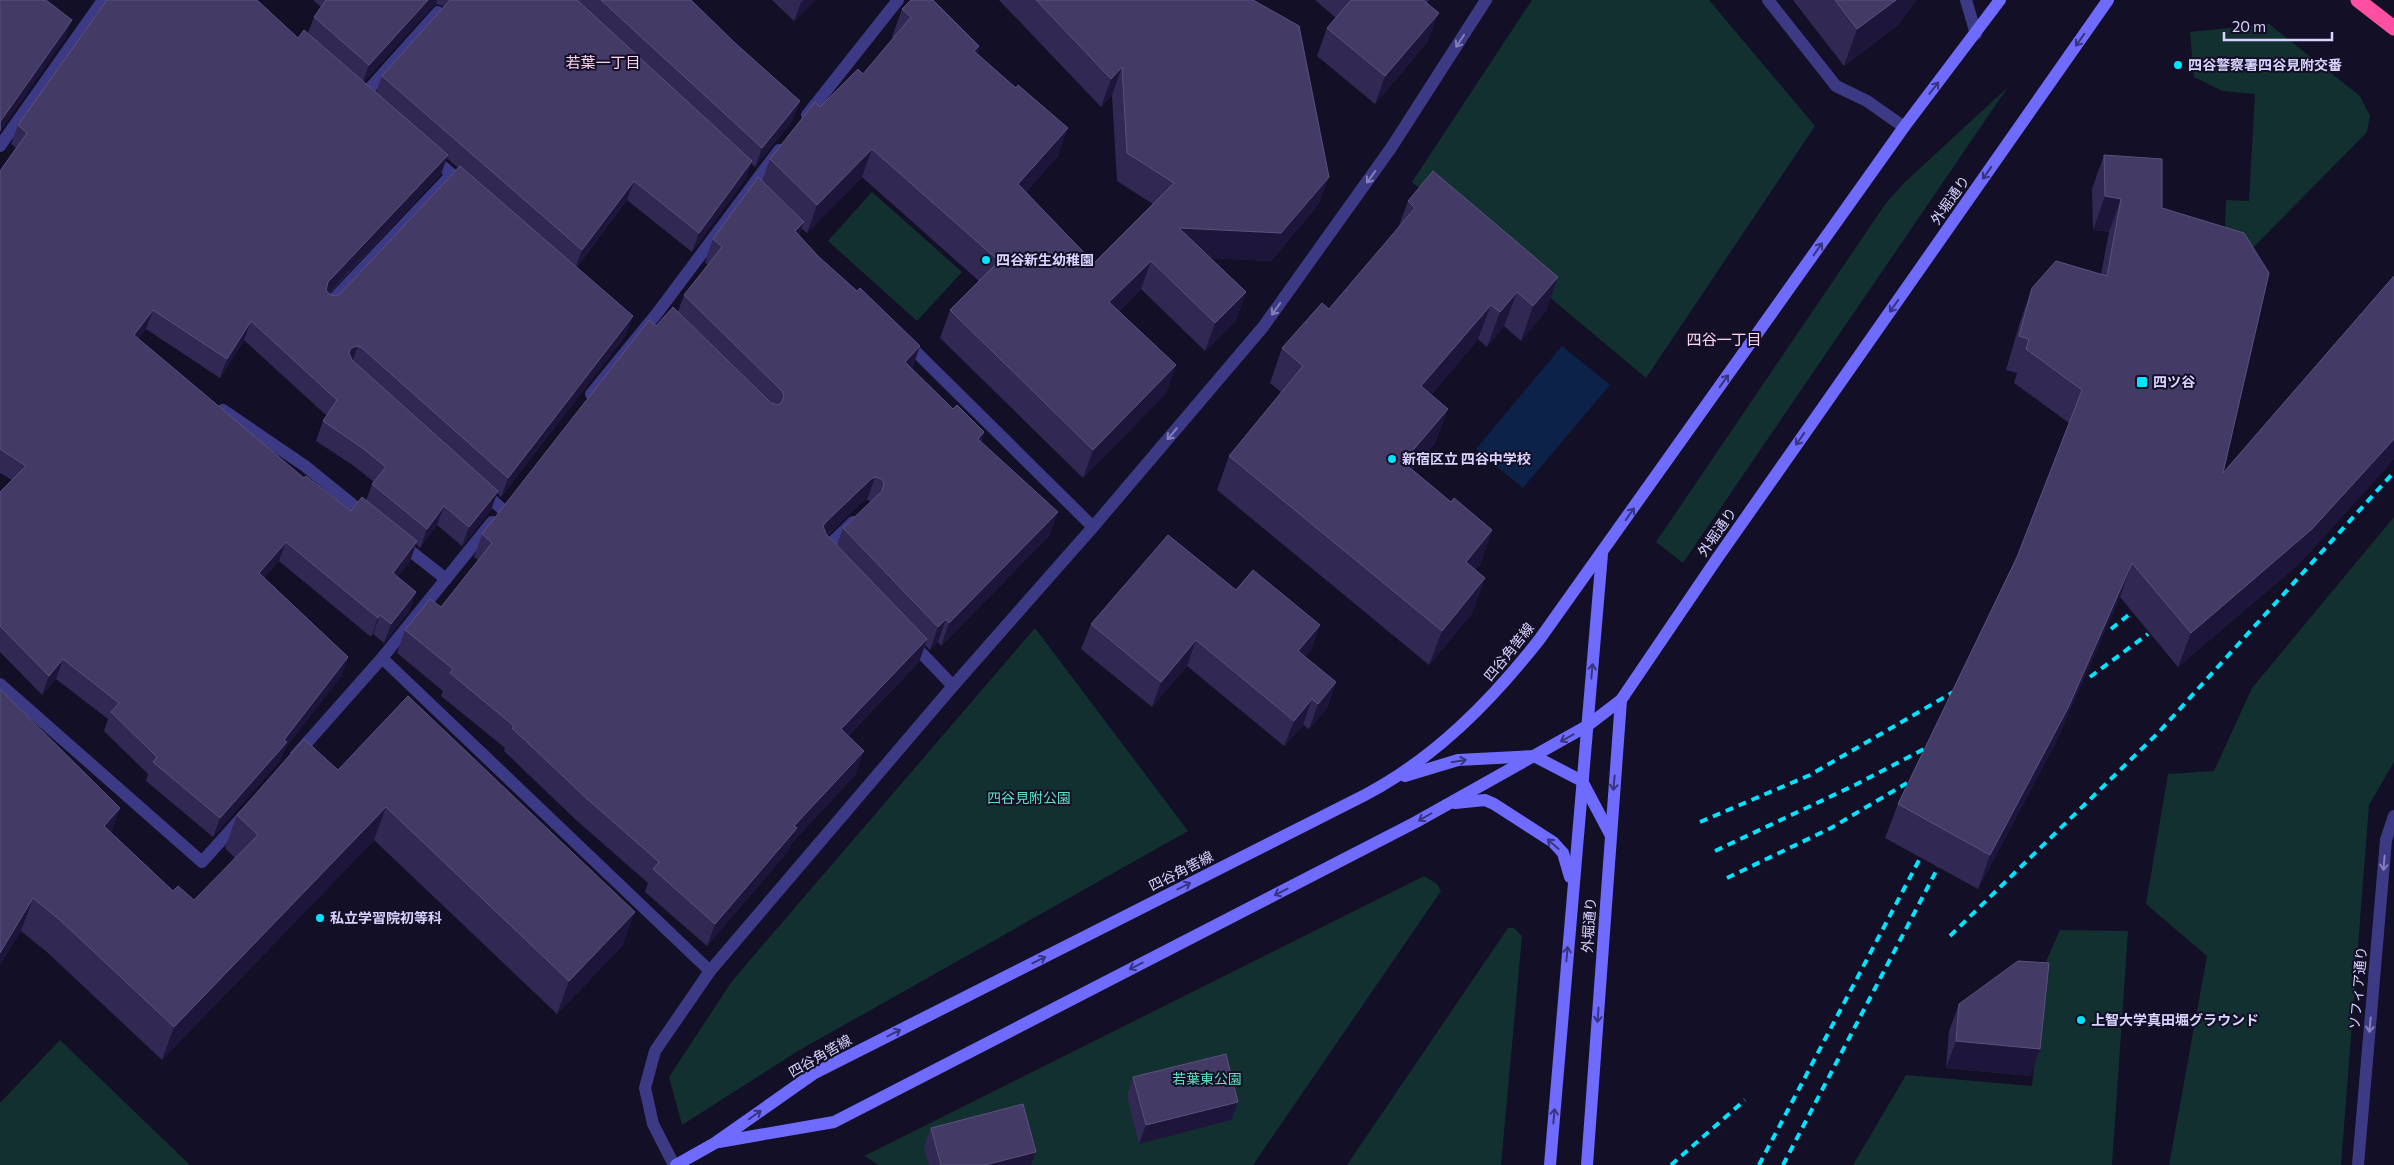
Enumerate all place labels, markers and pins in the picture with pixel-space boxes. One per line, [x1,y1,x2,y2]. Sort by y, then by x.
place label: 四谷警察署四谷見附交番 [2188,56,2342,73]
marker: 四谷警察署四谷見附交番 [2172,59,2184,71]
place label: 四谷新生幼稚園 [996,251,1094,268]
marker: 四谷新生幼稚園 [980,254,992,266]
place label: 四ツ谷 [2153,373,2196,390]
marker: 四ツ谷 [2135,375,2149,389]
place label: 新宿区立 四谷中学校 [1402,450,1531,467]
marker: 新宿区立 四谷中学校 [1386,453,1398,465]
place label: 私立学習院初等科 [330,909,442,926]
marker: 私立学習院初等科 [314,912,326,924]
place label: 上智大学真田堀グラウンド [2091,1011,2259,1028]
marker: 上智大学真田堀グラウンド [2075,1014,2087,1026]

